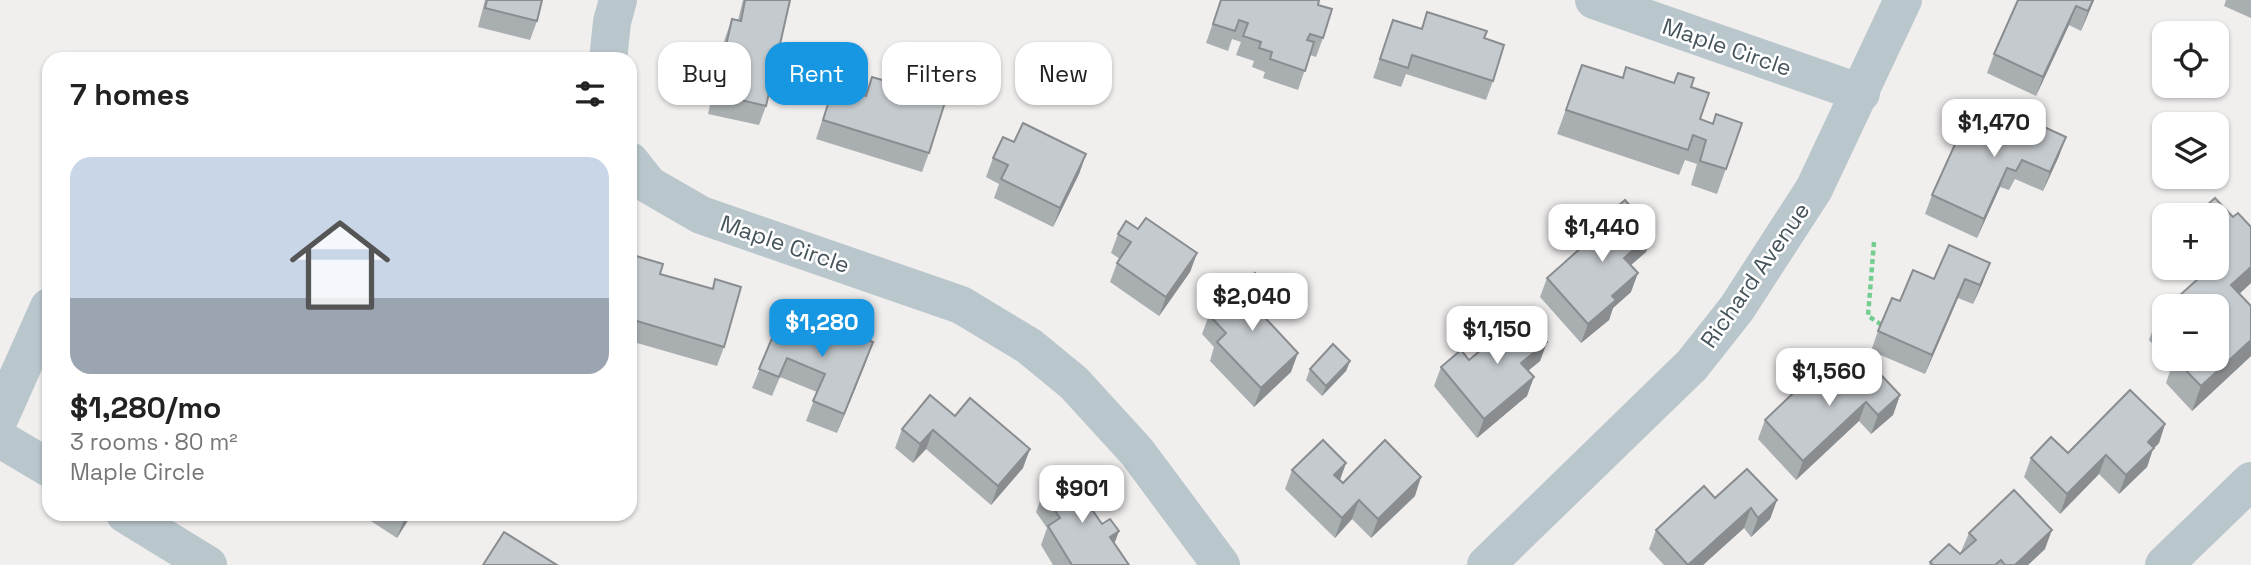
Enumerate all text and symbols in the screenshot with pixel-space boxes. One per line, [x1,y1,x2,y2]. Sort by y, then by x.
street label: Maple Circle [1658,11,1796,83]
map controls [2152,21,2229,371]
button: locate [2152,21,2229,98]
chip: Buy [658,42,751,105]
chip: Rent [765,42,868,105]
chip: Filters [882,42,1001,105]
chip: New [1015,42,1112,105]
text: 7 homes [70,75,190,114]
icon: filters [571,75,609,113]
pin: $1,470 [1937,100,2051,159]
text: $1,470 [1958,107,2030,137]
button: layers [2152,112,2229,189]
street label: Richard Avenue [1694,196,1816,354]
icon: home [277,202,403,328]
button: + [2152,203,2229,280]
pin: $1,440 [1545,204,1659,264]
street label: Maple Circle [716,208,854,280]
text: $1,440 [1564,212,1640,242]
pin: $2,040 [1195,274,1309,333]
text: $2,040 [1213,281,1291,311]
button: − [2152,294,2229,371]
pin: $1,280 [765,300,879,359]
pin: $1,150 [1440,306,1554,366]
text: $1,280 [785,307,859,337]
text: $1,150 [1463,314,1532,344]
pin: $1,560 [1772,348,1886,408]
text: $1,560 [1792,356,1866,386]
text: $1,280/mo [70,388,221,427]
text: 3 rooms · 80 m² [70,427,238,457]
text: Maple Circle [70,457,205,487]
pin: $901 [1041,466,1123,525]
text: $901 [1055,473,1109,503]

